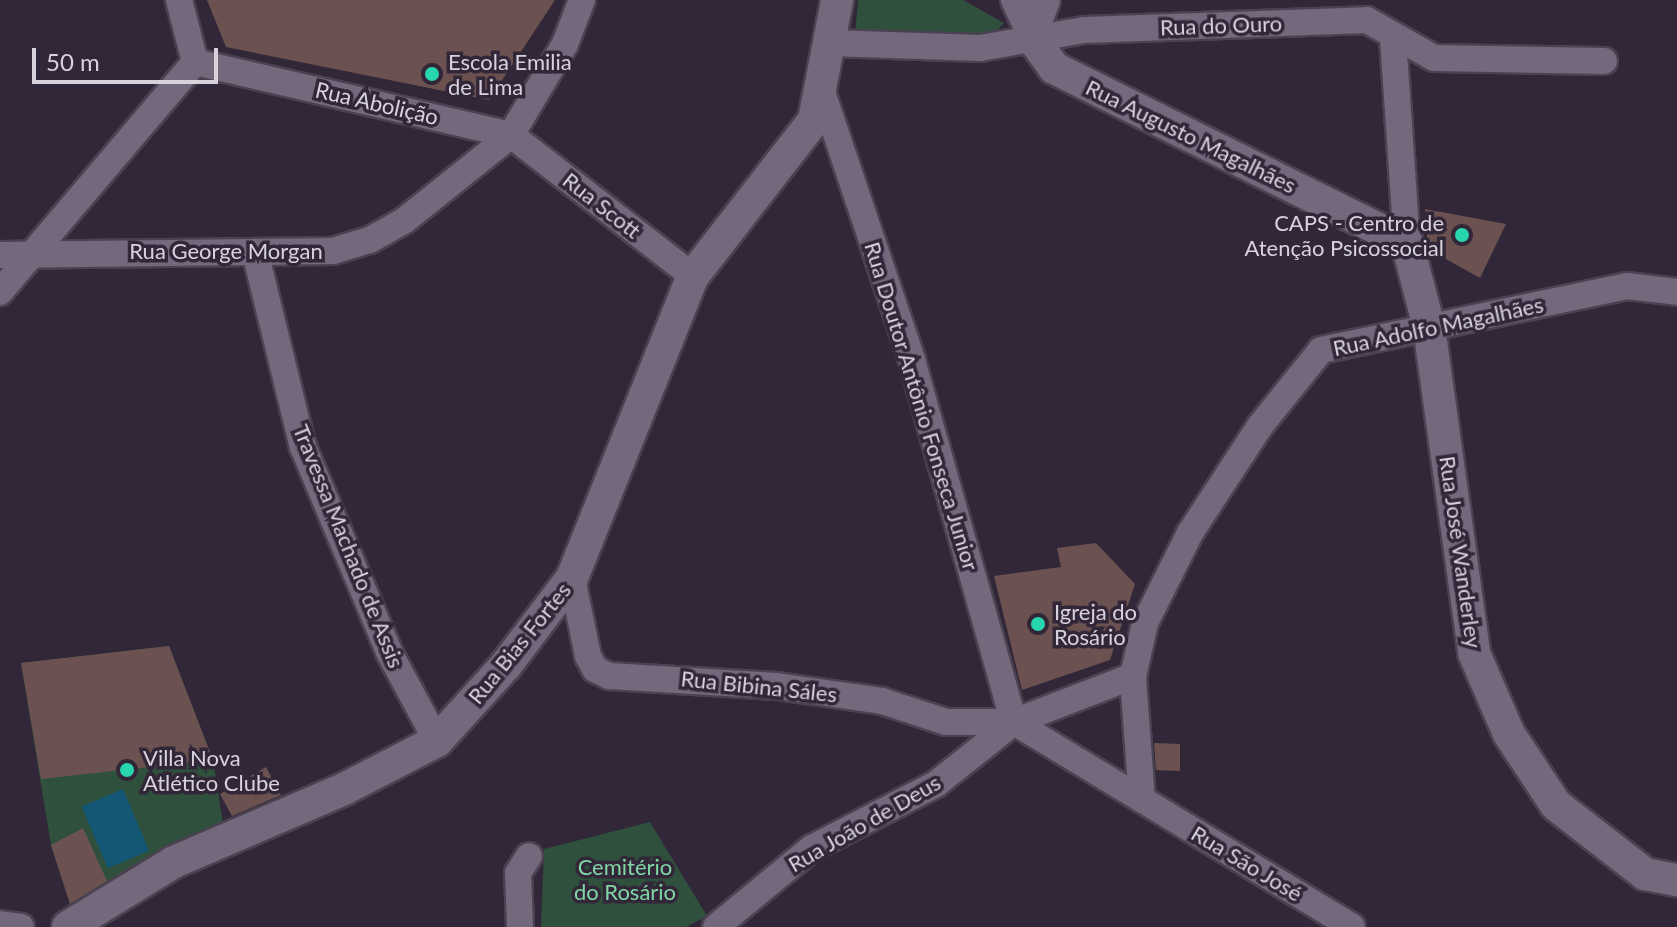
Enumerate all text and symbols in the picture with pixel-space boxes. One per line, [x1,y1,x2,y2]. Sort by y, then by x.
street label: Rua do Ouro [1159,10,1283,40]
scale bar [36,32,222,82]
text: 50 m [46,47,100,76]
place label: Escola Emilia de Lima [448,48,572,100]
marker: Escola Emilia de Lima [423,65,441,83]
street label: Rua Augusto Magalhães [1081,73,1301,199]
street label: Rua Abolição [313,76,441,130]
street label: Rua Scott [558,166,646,244]
place label: CAPS - Centro de Atenção Psicossocial [1245,209,1444,260]
marker: CAPS - Centro de Atenção Psicossocial [1451,224,1473,246]
street label: Rua George Morgan [129,238,323,264]
street label: Rua Doutor Antônio Fonseca Junior [859,238,985,574]
street label: Rua Adolfo Magalhães [1330,291,1546,361]
street label: Travessa Machado de Assis [288,420,410,672]
street label: Rua José Wanderley [1434,454,1488,650]
street label: Rua Bias Fortes [462,577,576,709]
place label: Igreja do Rosário [1054,598,1137,650]
marker: Igreja do Rosário [1029,615,1047,633]
street label: Rua Bibina Sáles [680,665,838,707]
place label: Villa Nova Atlético Clube [143,744,280,796]
marker: Villa Nova Atlético Clube [118,761,136,779]
street label: Rua João de Deus [783,769,945,877]
street label: Rua São José [1186,819,1308,907]
park label: Cemitério do Rosário [574,853,676,904]

